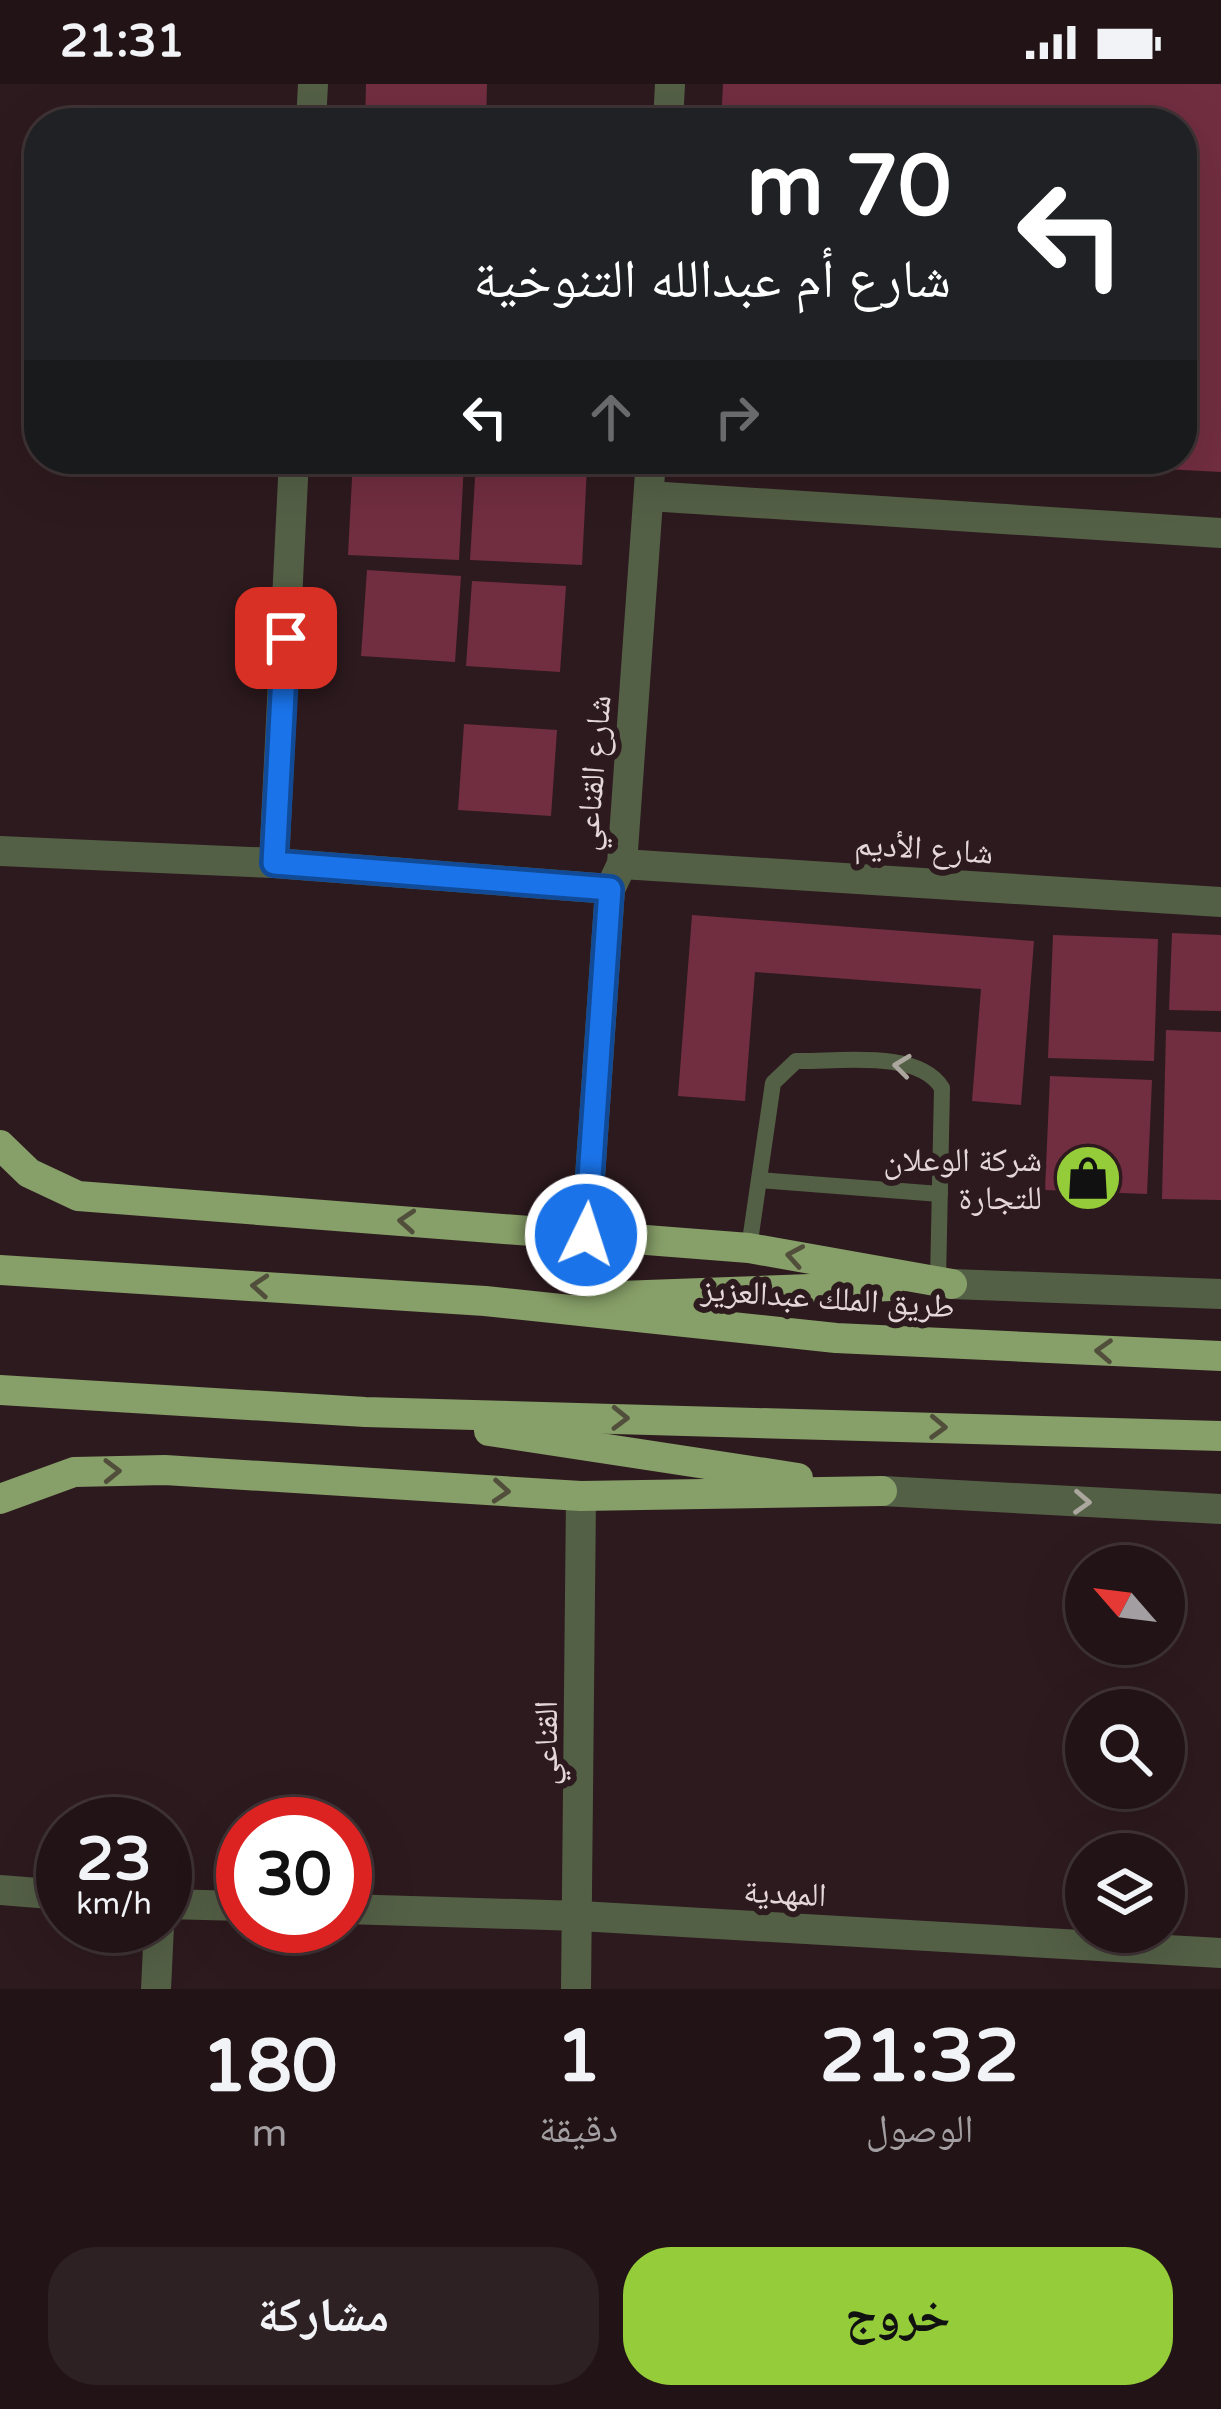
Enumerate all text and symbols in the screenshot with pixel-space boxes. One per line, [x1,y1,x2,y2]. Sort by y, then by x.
text: 21:31 [60,15,185,69]
text: 70 m [747,137,951,238]
icon: left [993,156,1149,312]
text: شارع أم عبدالله التنوخية [473,247,951,312]
icon: left [452,384,518,450]
icon: ahead [578,384,644,450]
icon: right [704,384,770,450]
pin [235,587,337,689]
icon: arrive [253,605,319,671]
street label: شارع القناعي [567,694,625,853]
street label: شارع الأديم [853,824,994,875]
one-way arrow [892,1054,911,1079]
place label: شركة الوعلان للتجارة [883,1141,1042,1218]
shop icon: شركة الوعلان للتجارة [1053,1143,1123,1213]
position arrow [523,1172,649,1298]
one-way arrow [397,1209,416,1235]
one-way arrow [786,1245,806,1270]
street label: طريق الملك عبدالعزيز [699,1270,956,1327]
one-way arrow [250,1273,269,1299]
one-way arrow [1094,1338,1113,1364]
one-way arrow [611,1405,630,1431]
one-way arrow [929,1414,948,1440]
one-way arrow [104,1458,122,1484]
one-way arrow [492,1478,511,1504]
one-way arrow [1074,1489,1092,1515]
north arrow [1065,1545,1185,1665]
map controls [1065,1545,1185,1953]
button: search [1065,1689,1185,1809]
street label: القناعي [527,1701,571,1785]
speed limit sign: 30 [216,1797,372,1953]
text: 23 [76,1824,152,1896]
button: layers [1065,1833,1185,1953]
street label: المهدية [742,1872,827,1915]
text: km/h [76,1886,152,1923]
text: 1 [556,2014,601,2101]
text: 21:32 [820,2014,1019,2101]
text: 180 [202,2024,337,2111]
text: دقيقة [539,2106,618,2153]
text: الوصول [866,2106,974,2153]
text: m [252,2110,287,2157]
button: مشاركة [48,2247,599,2385]
button: خروج [623,2247,1173,2385]

